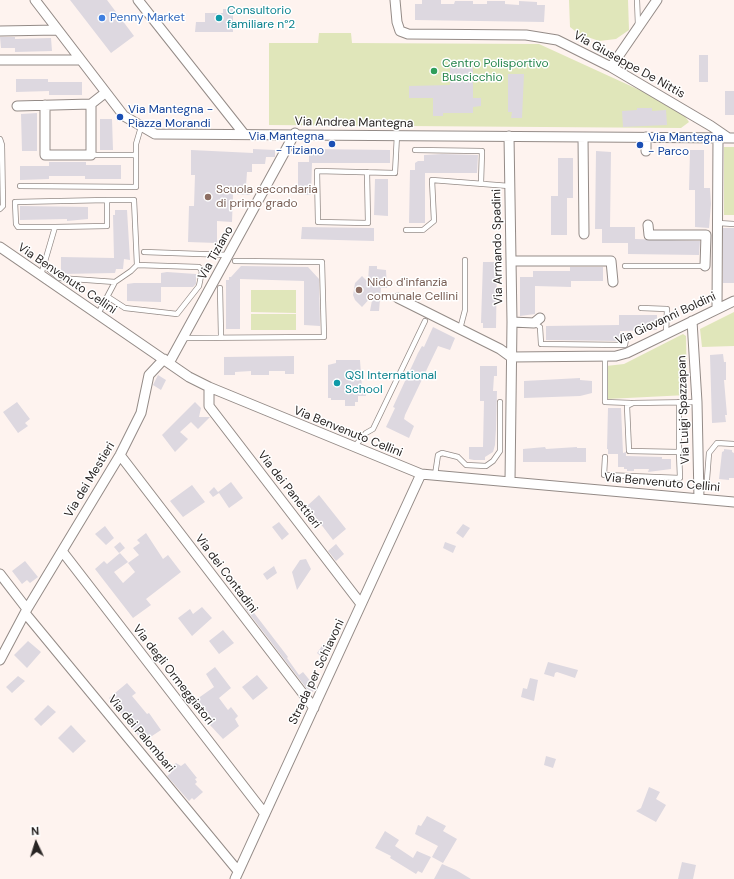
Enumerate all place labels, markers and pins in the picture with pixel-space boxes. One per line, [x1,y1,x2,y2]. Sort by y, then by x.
place label: Consultorio familiare n°2 [227,4,295,32]
place label: Penny Market [110,11,185,25]
marker: Penny Market [97,13,107,23]
marker: Consultorio familiare n°2 [214,13,224,23]
place label: Centro Polisportivo Buscicchio [442,57,549,85]
marker: Centro Polisportivo Buscicchio [429,66,439,76]
place label: Via Mantegna - Piazza Morandi [128,103,213,131]
marker: Via Mantegna - Piazza Morandi [115,112,125,122]
place label: Via Mantegna - Tiziano [248,130,324,158]
place label: Via Mantegna - Parco [648,131,724,159]
marker: Via Mantegna - Tiziano [327,139,337,149]
marker: Via Mantegna - Parco [635,140,645,150]
place label: Scuola secondaria di primo grado [216,183,318,211]
marker: Scuola secondaria di primo grado [203,192,213,202]
place label: Nido d'infanzia comunale Cellini [367,276,458,304]
marker: Nido d'infanzia comunale Cellini [354,285,364,295]
place label: QSI International School [345,369,437,397]
marker: QSI International School [332,378,342,388]

